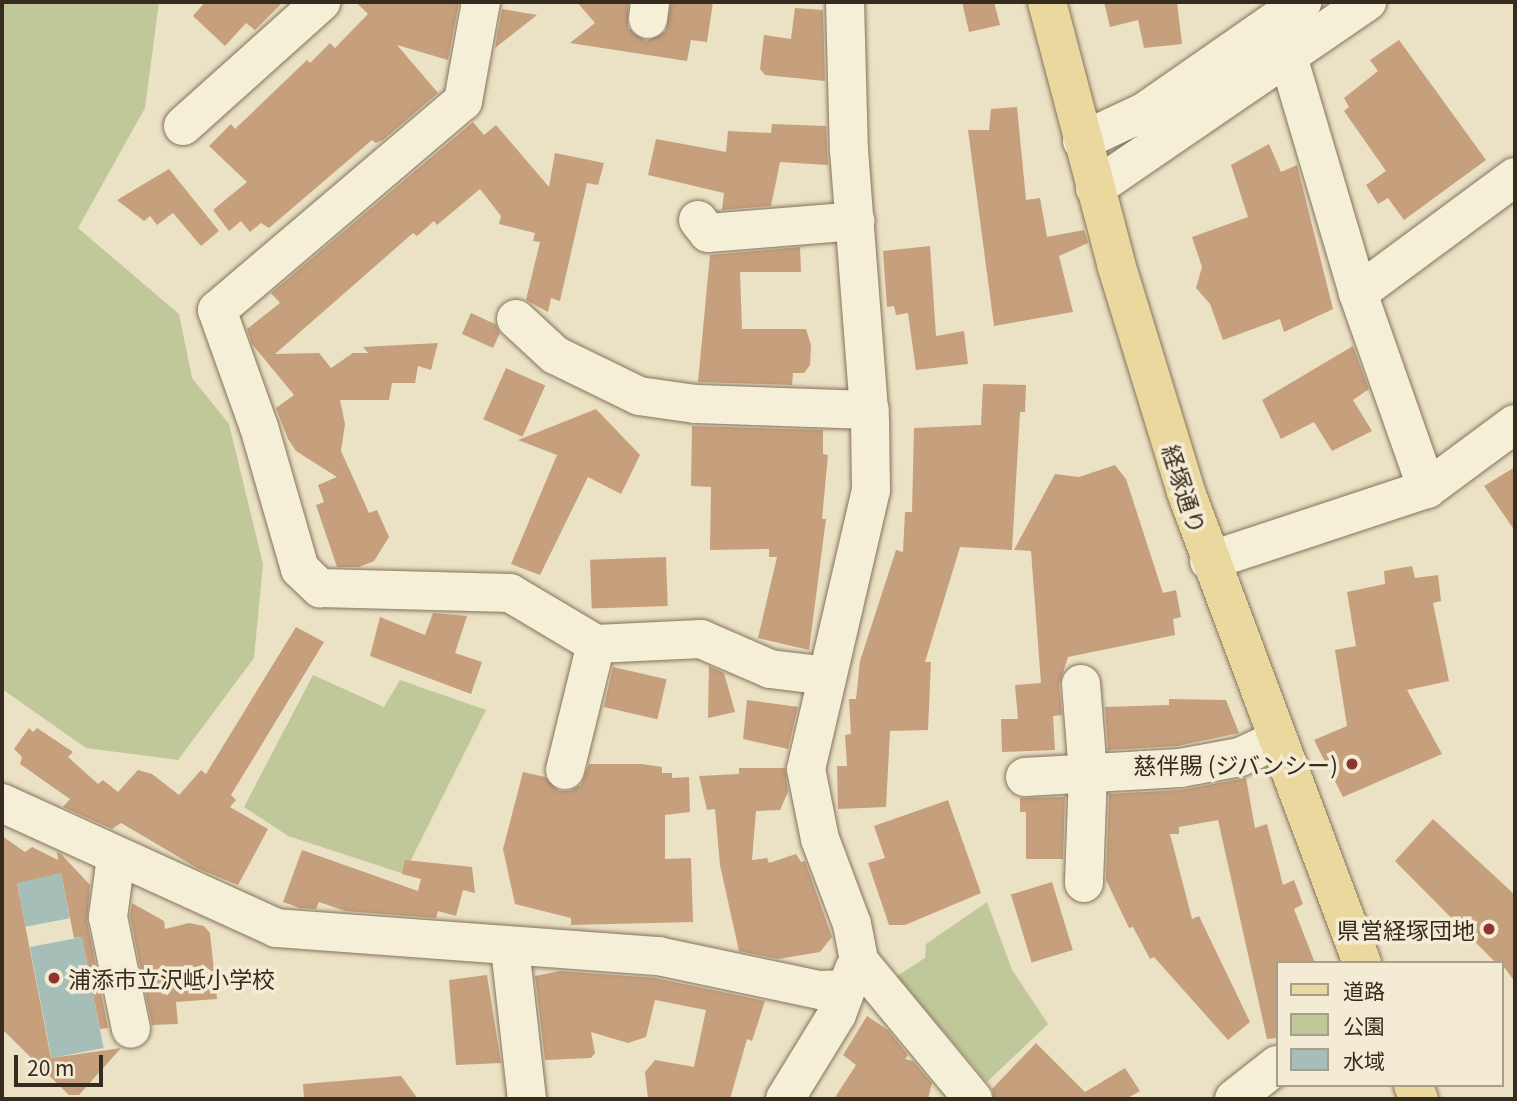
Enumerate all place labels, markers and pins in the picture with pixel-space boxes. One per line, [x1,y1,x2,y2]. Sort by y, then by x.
place label: 慈伴賜 (ジバンシー) [1133,750,1338,778]
marker: 慈伴賜 (ジバンシー) [1344,756,1360,772]
place label: 県営経塚団地 [1337,915,1475,943]
marker: 県営経塚団地 [1481,921,1497,937]
place label: 浦添市立沢岻小学校 [68,964,275,992]
marker: 浦添市立沢岻小学校 [46,970,62,986]

